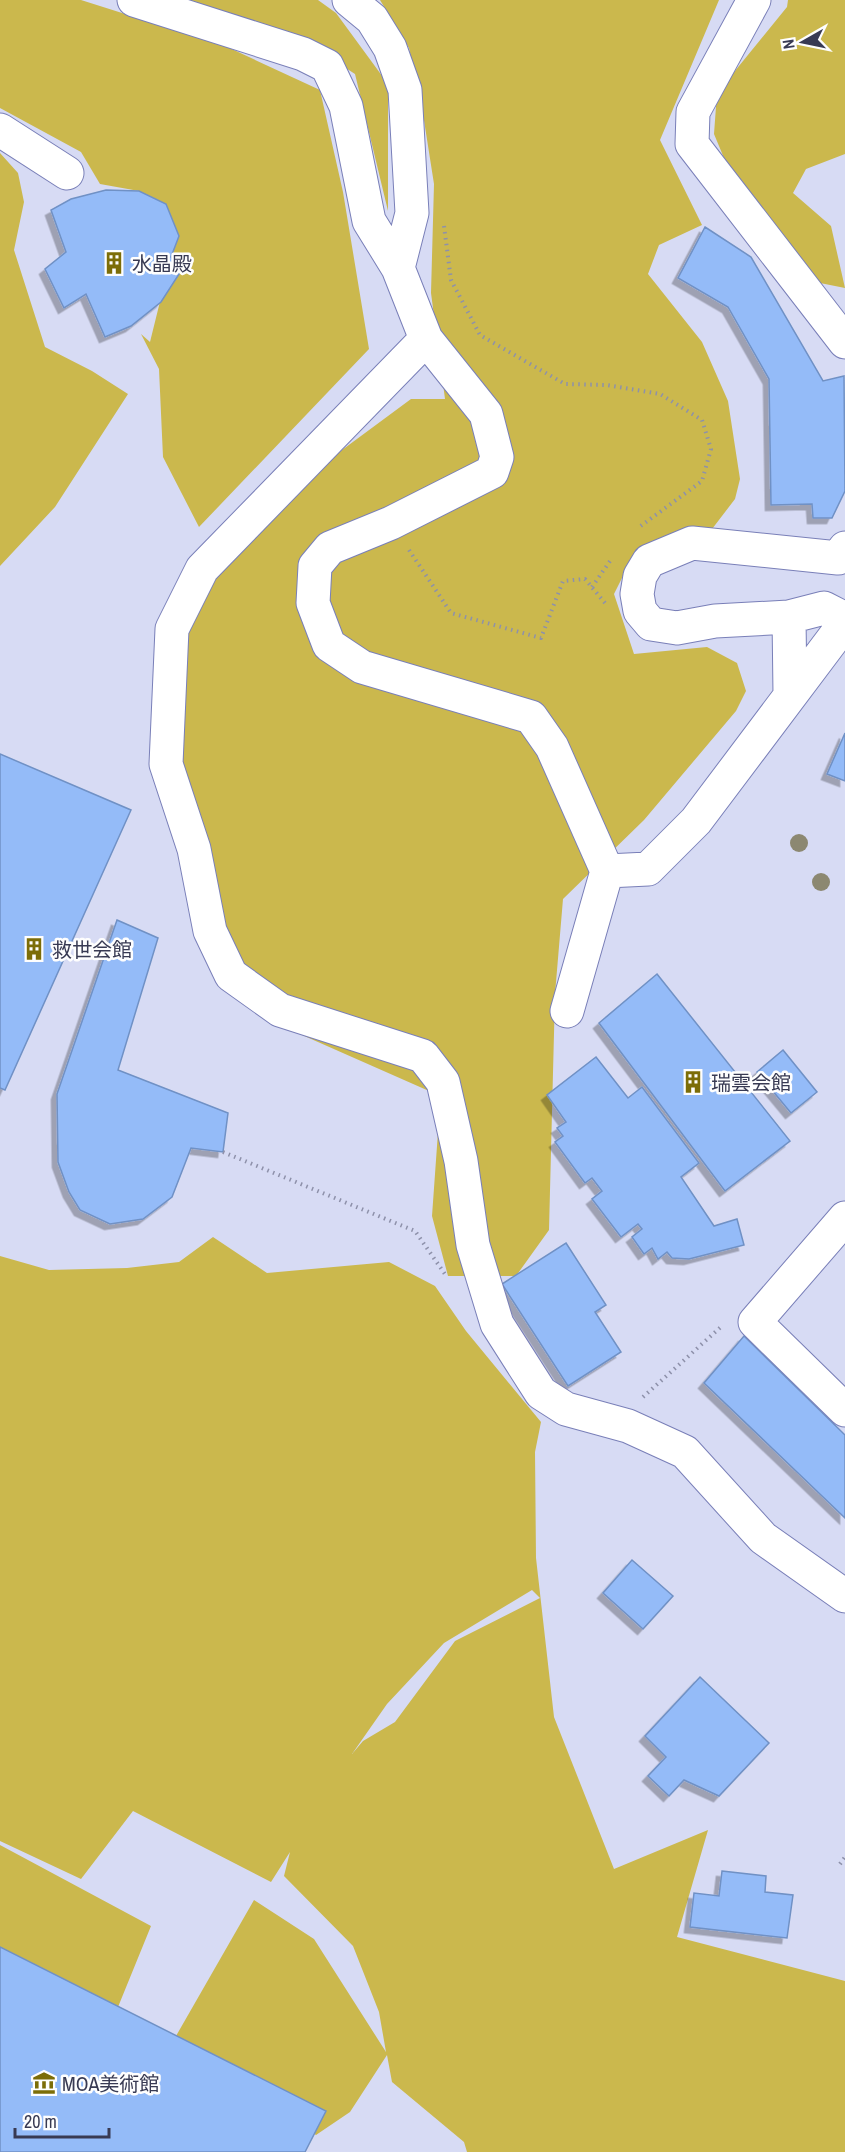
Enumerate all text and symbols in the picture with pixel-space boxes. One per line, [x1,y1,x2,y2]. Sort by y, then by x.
north arrow [773,12,833,72]
text: N [777,38,800,51]
building icon: 水晶殿 [101,250,127,276]
place label: 水晶殿 [132,250,192,277]
building icon: 救世会館 [21,936,47,962]
place label: 救世会館 [52,936,132,963]
building icon: 瑞雲会館 [680,1069,706,1095]
place label: 瑞雲会館 [711,1069,791,1096]
museum icon: MOA美術館 [31,2070,57,2096]
place label: MOA美術館 [62,2070,159,2097]
scale bar [15,2101,110,2139]
text: 20 m [24,2109,57,2134]

